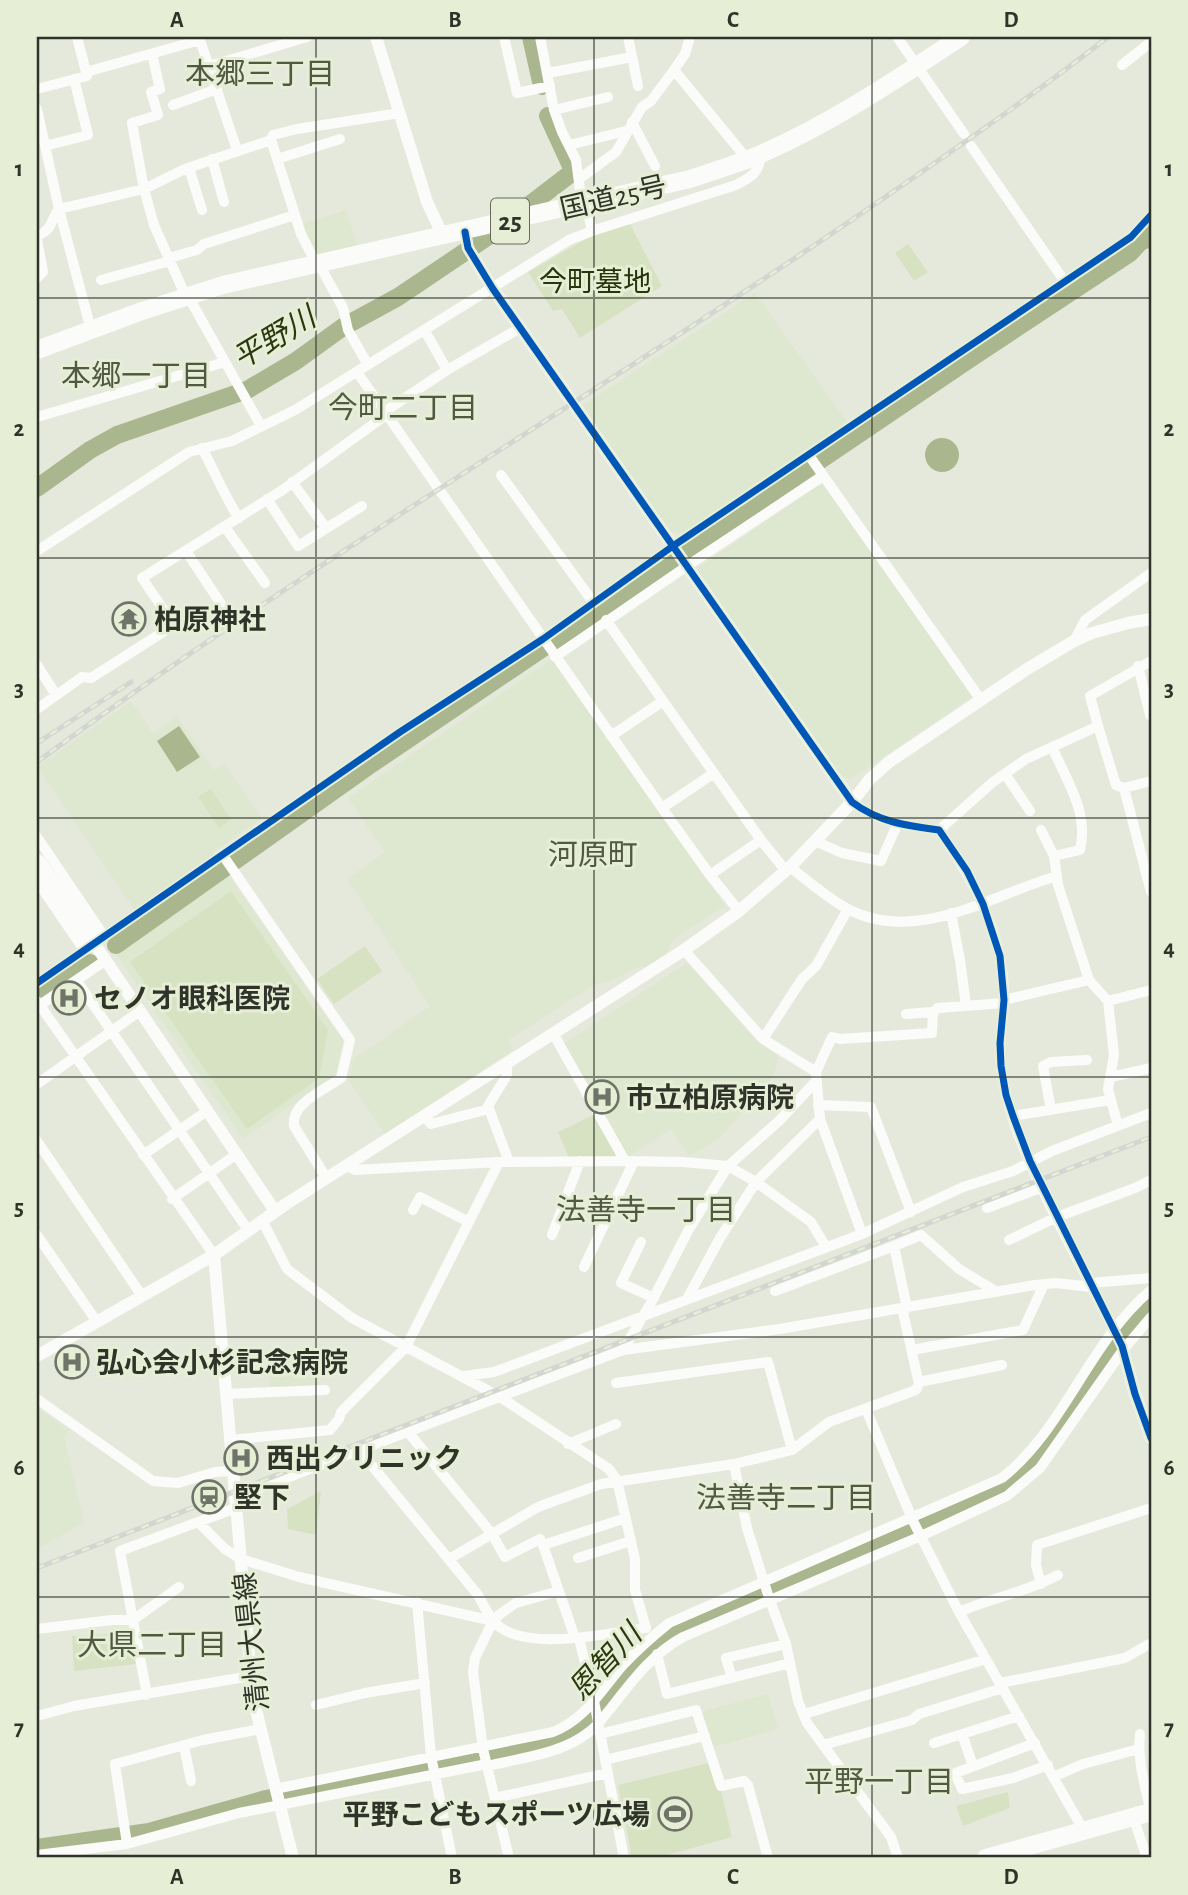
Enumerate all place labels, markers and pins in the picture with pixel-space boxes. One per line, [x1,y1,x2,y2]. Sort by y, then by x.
temple icon: 柏原神社 [110,600,148,638]
place label: 柏原神社 [154,605,266,635]
hospital icon: セノオ眼科医院 [50,979,88,1017]
place label: セノオ眼科医院 [94,984,290,1014]
hospital icon: 市立柏原病院 [583,1078,621,1116]
place label: 市立柏原病院 [626,1083,794,1113]
hospital icon: 弘心会小杉記念病院 [53,1343,91,1381]
place label: 弘心会小杉記念病院 [96,1348,348,1378]
hospital icon: 西出クリニック [222,1439,260,1477]
place label: 西出クリニック [266,1444,462,1474]
station icon: 堅下 [190,1478,228,1516]
place label: 堅下 [234,1483,290,1513]
sports icon: 平野こどもスポーツ広場 [656,1795,694,1833]
place label: 平野こどもスポーツ広場 [343,1799,650,1830]

